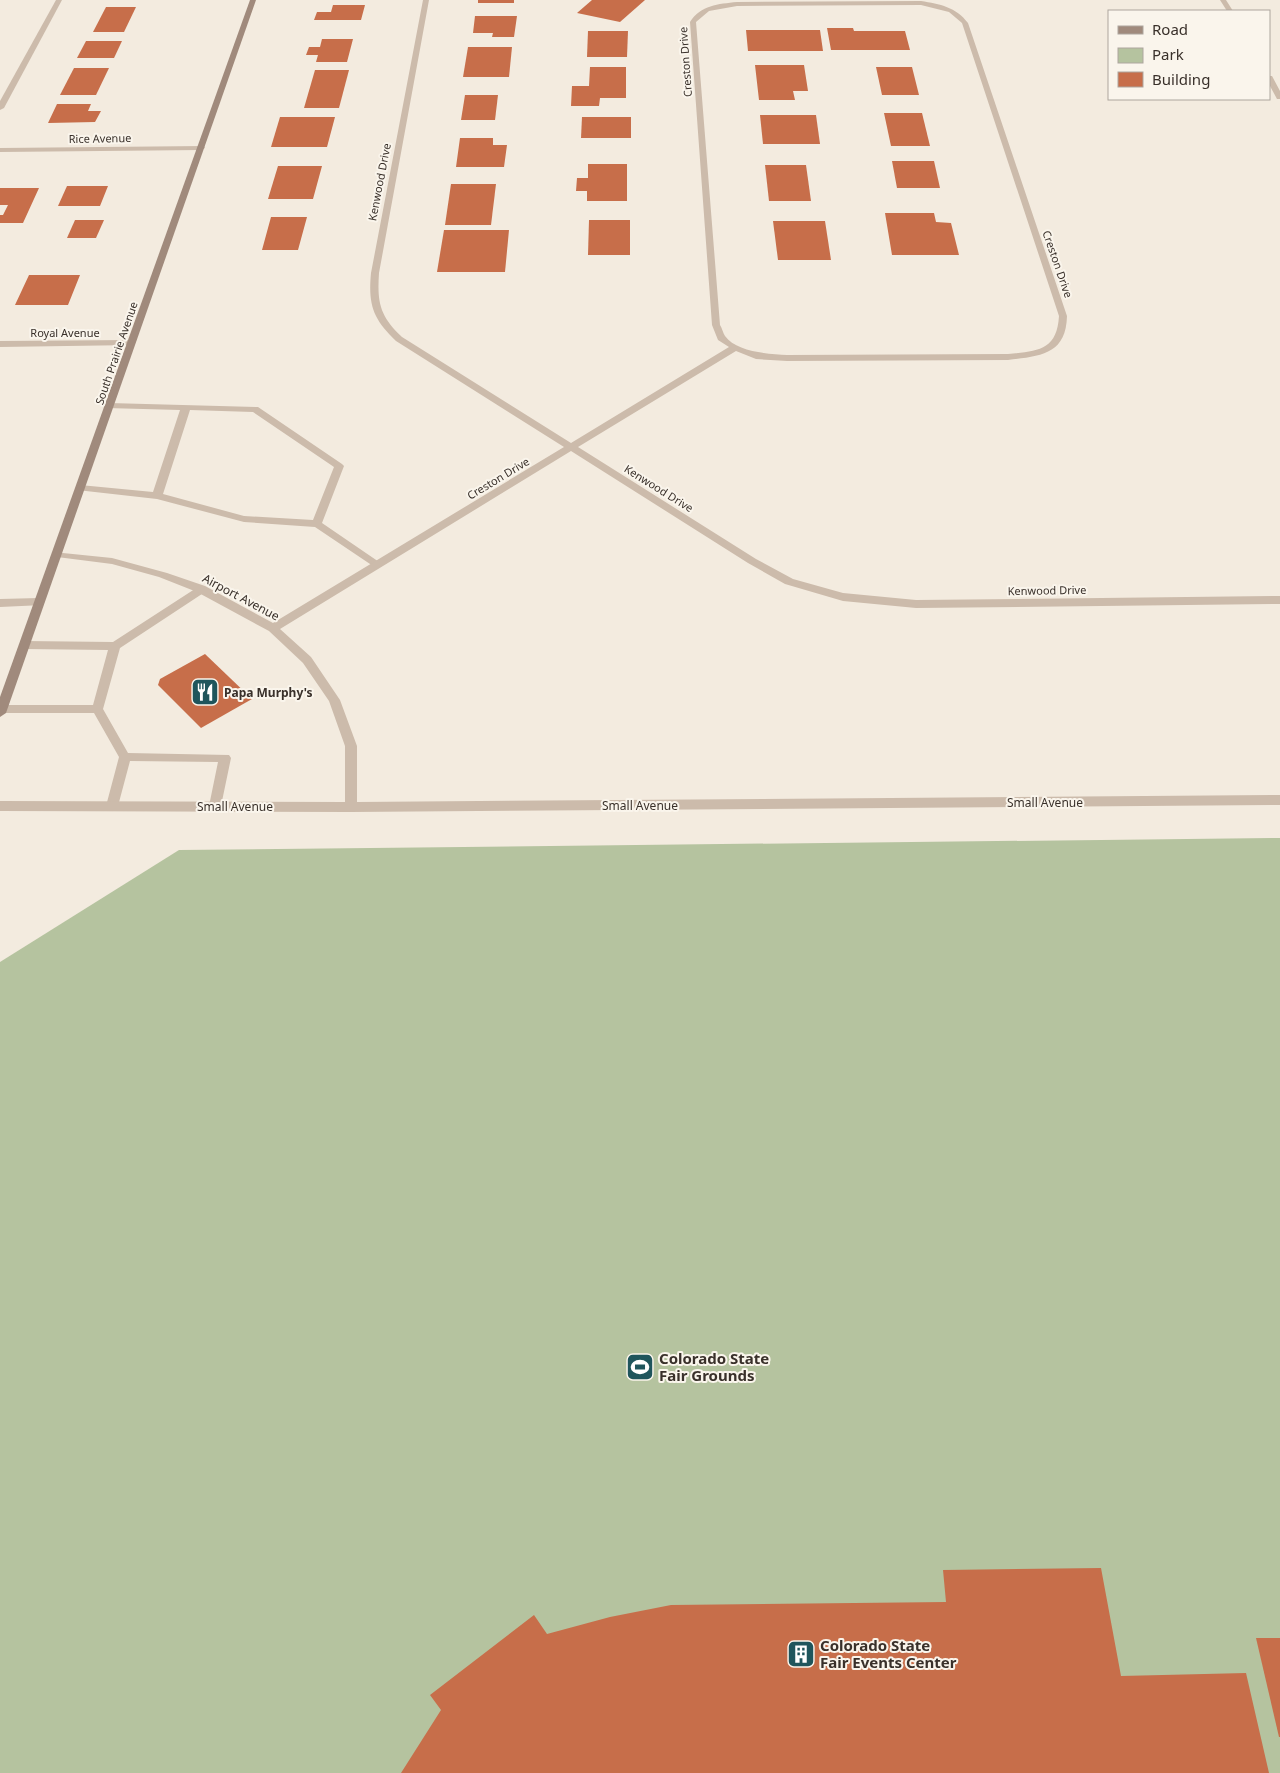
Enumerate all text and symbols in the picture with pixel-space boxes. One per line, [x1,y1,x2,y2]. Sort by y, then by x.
legend [1108,10,1270,100]
text: Road [1152,19,1188,39]
street label: Creston Drive [675,26,695,98]
text: Park [1152,44,1184,64]
text: Building [1152,69,1210,89]
street label: Rice Avenue [69,130,131,146]
street label: Kenwood Drive [364,142,394,222]
street label: Creston Drive [1039,228,1077,300]
street label: South Prairie Avenue [91,299,141,407]
street label: Royal Avenue [30,325,100,340]
street label: Creston Drive [464,453,532,503]
street label: Kenwood Drive [622,461,696,515]
street label: Airport Avenue [200,570,283,625]
street label: Kenwood Drive [1008,582,1086,598]
restaurant icon: Papa Murphy's [190,677,220,707]
place label: Papa Murphy's [224,684,313,701]
street label: Small Avenue [1007,794,1083,811]
street label: Small Avenue [602,797,678,814]
street label: Small Avenue [197,798,273,815]
place label: Colorado State Fair Grounds [659,1348,769,1385]
sports icon: Colorado State Fair Grounds [625,1352,655,1382]
place label: Colorado State Fair Events Center [820,1635,957,1672]
building icon: Colorado State Fair Events Center [786,1639,816,1669]

